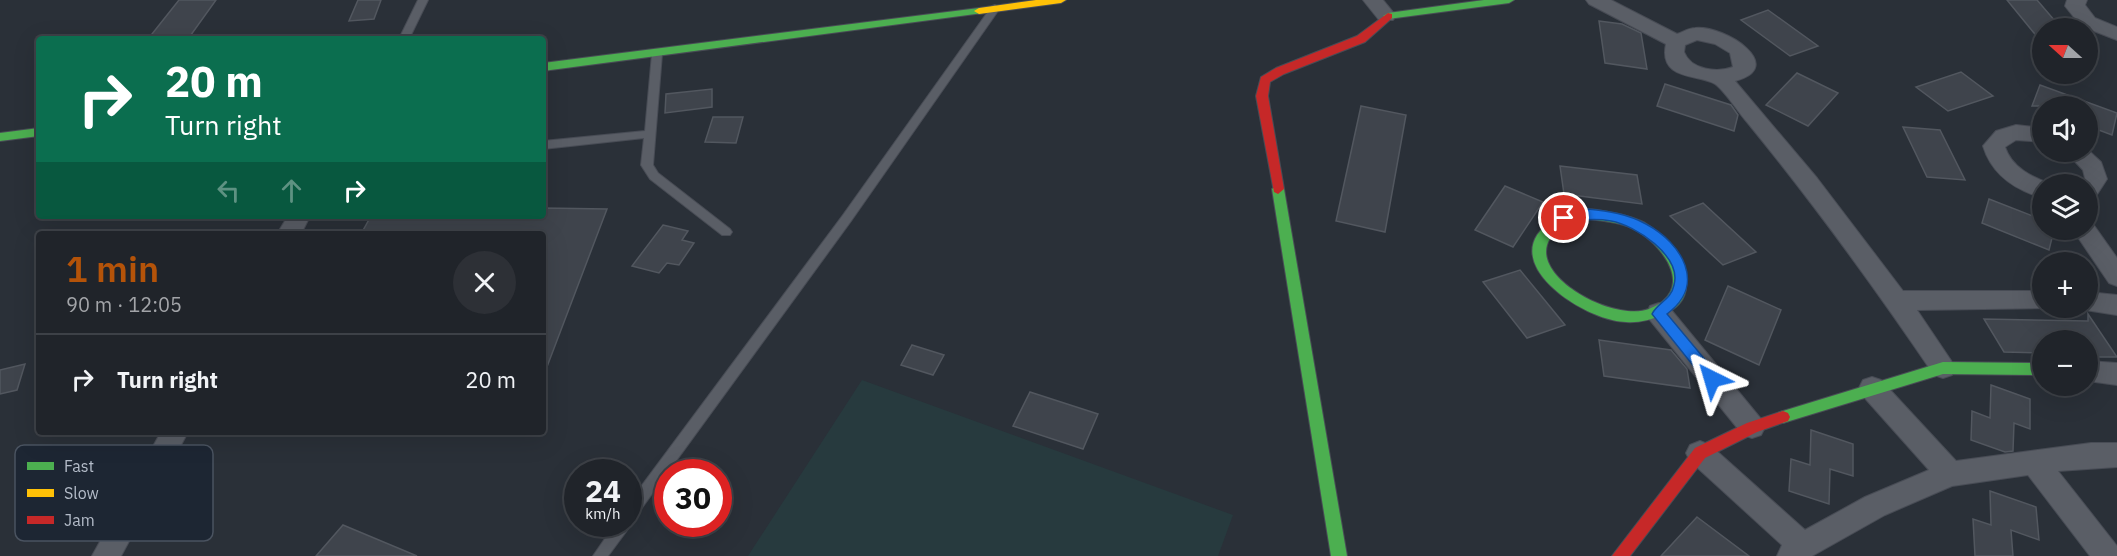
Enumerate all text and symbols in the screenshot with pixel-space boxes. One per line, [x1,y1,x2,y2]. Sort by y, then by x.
north arrow [2032,18,2098,84]
map controls [2032,18,2098,396]
text: 20 m [165,54,263,109]
icon: right [66,60,144,138]
button: sound [2032,96,2098,162]
text: Turn right [165,107,282,142]
icon: left [212,174,245,207]
icon: ahead [275,174,308,207]
icon: right [338,174,371,207]
button: layers [2032,174,2098,240]
pin [1538,192,1589,243]
icon: arrive [1547,201,1580,234]
text: 1 min [66,245,159,292]
button: close [453,251,516,314]
button: + [2032,252,2098,318]
text: 90 m · 12:05 [66,291,182,318]
button: − [2032,330,2098,396]
position arrow [1680,347,1744,411]
icon: right [66,363,99,396]
text: Turn right [117,365,218,394]
text: 20 m [465,365,516,394]
legend [15,445,213,541]
text: Fast [64,456,94,476]
speed limit sign: 30 [654,459,732,537]
text: 24 [585,471,621,510]
text: Slow [64,483,99,503]
text: km/h [585,504,621,523]
text: Jam [64,510,95,530]

